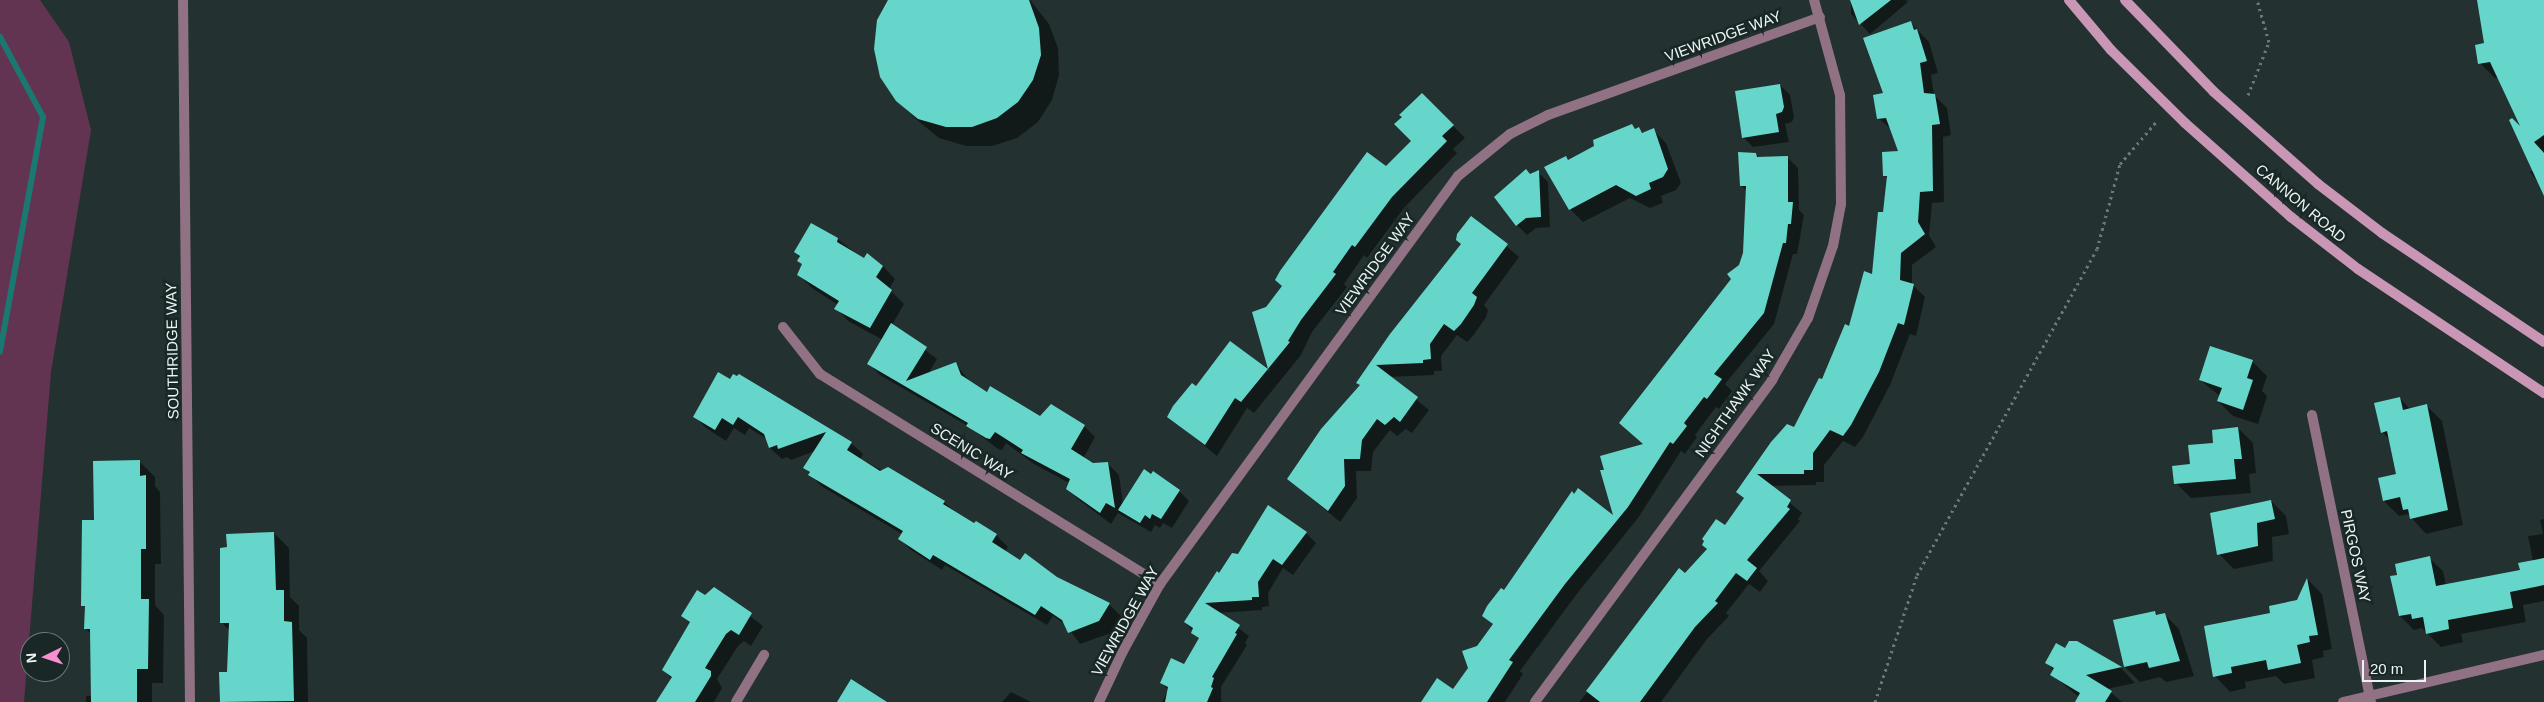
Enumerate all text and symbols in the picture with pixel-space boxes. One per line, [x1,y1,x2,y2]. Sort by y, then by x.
street label: VIEWRIDGE WAY [1662,7,1784,65]
street label: CANNON ROAD [2252,160,2350,246]
street label: VIEWRIDGE WAY [1332,209,1418,319]
street label: SOUTHRIDGE WAY [162,283,182,419]
street label: NIGHTHAWK WAY [1691,346,1779,460]
street label: SCENIC WAY [928,419,1016,483]
street label: PIRGOS WAY [2337,508,2375,604]
street label: VIEWRIDGE WAY [1087,563,1163,679]
north arrow [20,632,70,682]
scale bar [2364,650,2428,682]
text: N [23,652,39,664]
text: 20 m [2370,660,2403,677]

